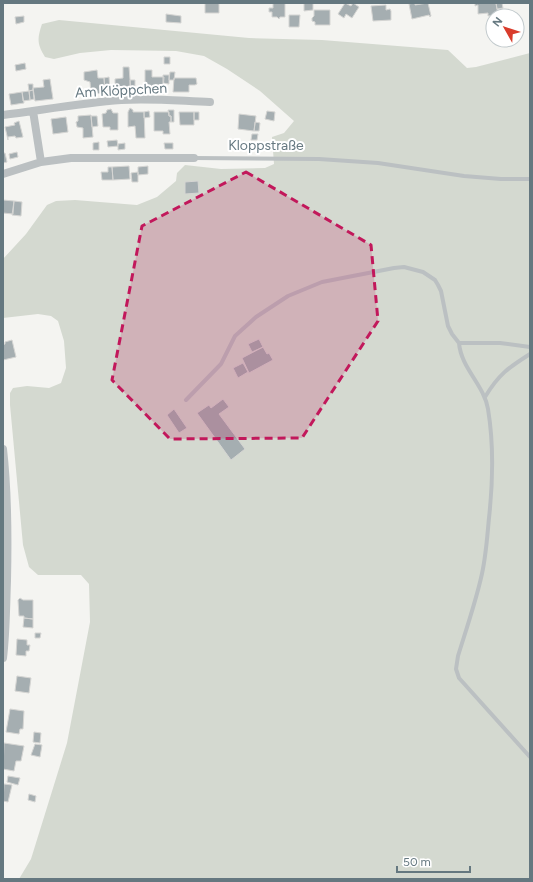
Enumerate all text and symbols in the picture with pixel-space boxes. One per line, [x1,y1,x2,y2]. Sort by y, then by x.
north arrow [485,8,525,48]
text: N [490,15,505,29]
street label: Am Klöppchen [75,80,168,101]
street label: Kloppstraße [228,137,304,154]
scale bar [397,848,470,874]
text: 50 m [403,855,431,869]

